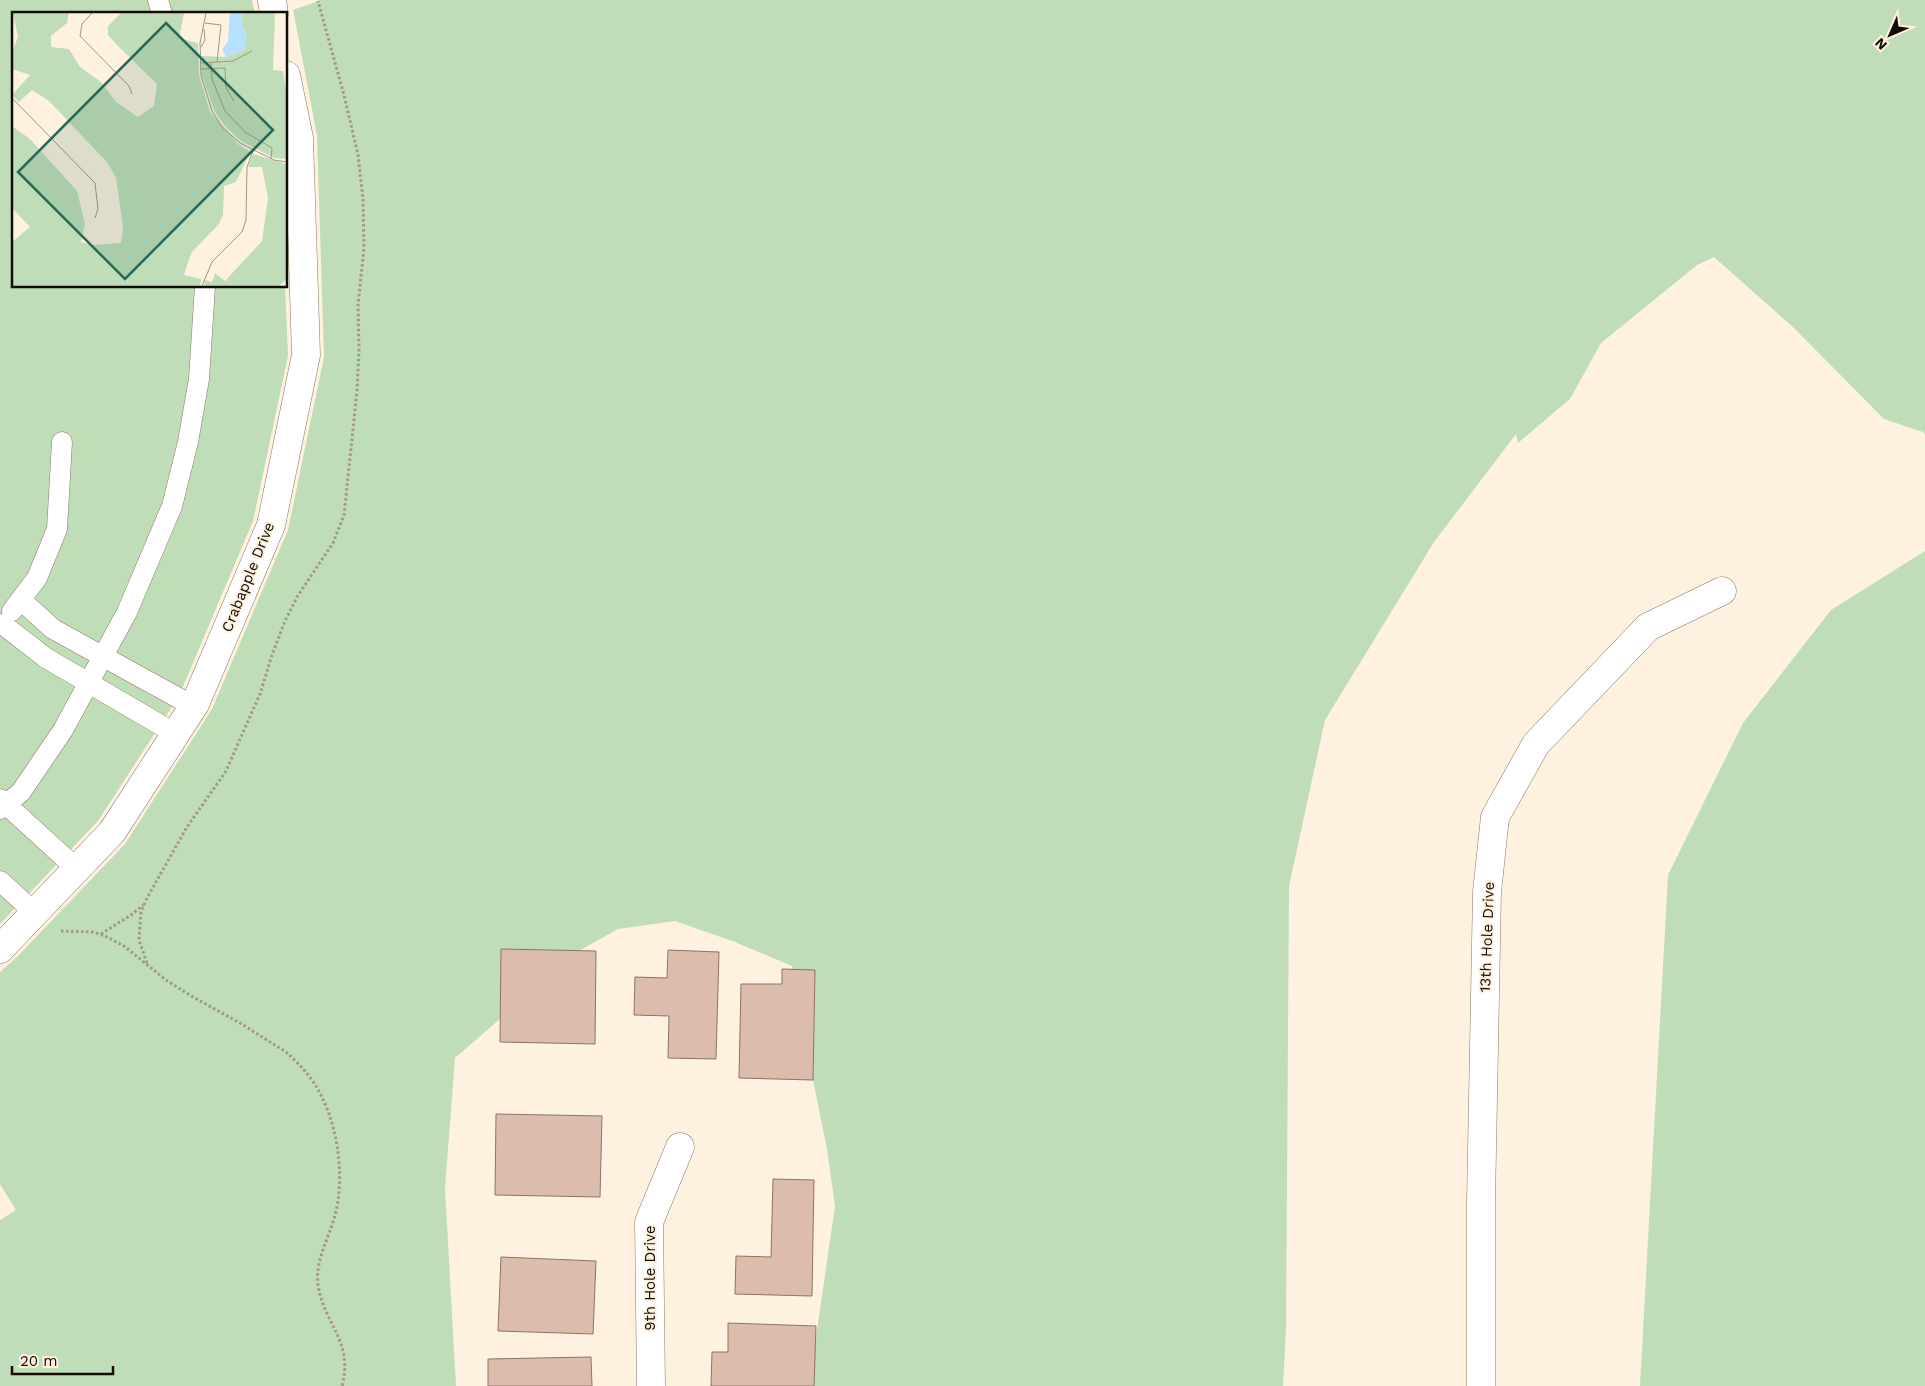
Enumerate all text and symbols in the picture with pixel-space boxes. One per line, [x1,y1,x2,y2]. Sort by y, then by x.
north arrow [1865,10,1915,60]
inset map [12,12,288,288]
text: N [1871,35,1890,54]
street label: Crabapple Drive [218,519,278,635]
street label: 13th Hole Drive [1476,881,1498,993]
street label: 9th Hole Drive [641,1225,659,1331]
scale bar [12,1344,114,1376]
text: 20 m [20,1352,58,1370]

